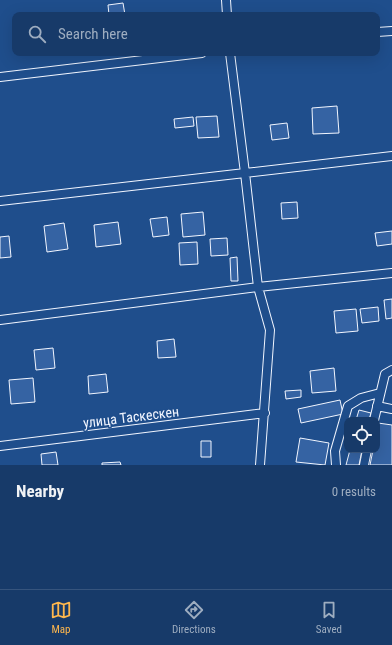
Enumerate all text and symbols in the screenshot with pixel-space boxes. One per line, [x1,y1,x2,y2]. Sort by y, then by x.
search box [12,12,380,56]
icon: search [26,23,48,45]
text: Search here [58,25,128,43]
street label: улица Таскескен [82,403,180,431]
map controls [344,417,380,453]
button: locate [344,417,380,453]
text: Nearby [16,481,64,501]
text: 0 results [332,484,376,499]
tab: Map [50,599,72,636]
tab: Directions [172,599,216,636]
tab: Saved [316,599,342,636]

